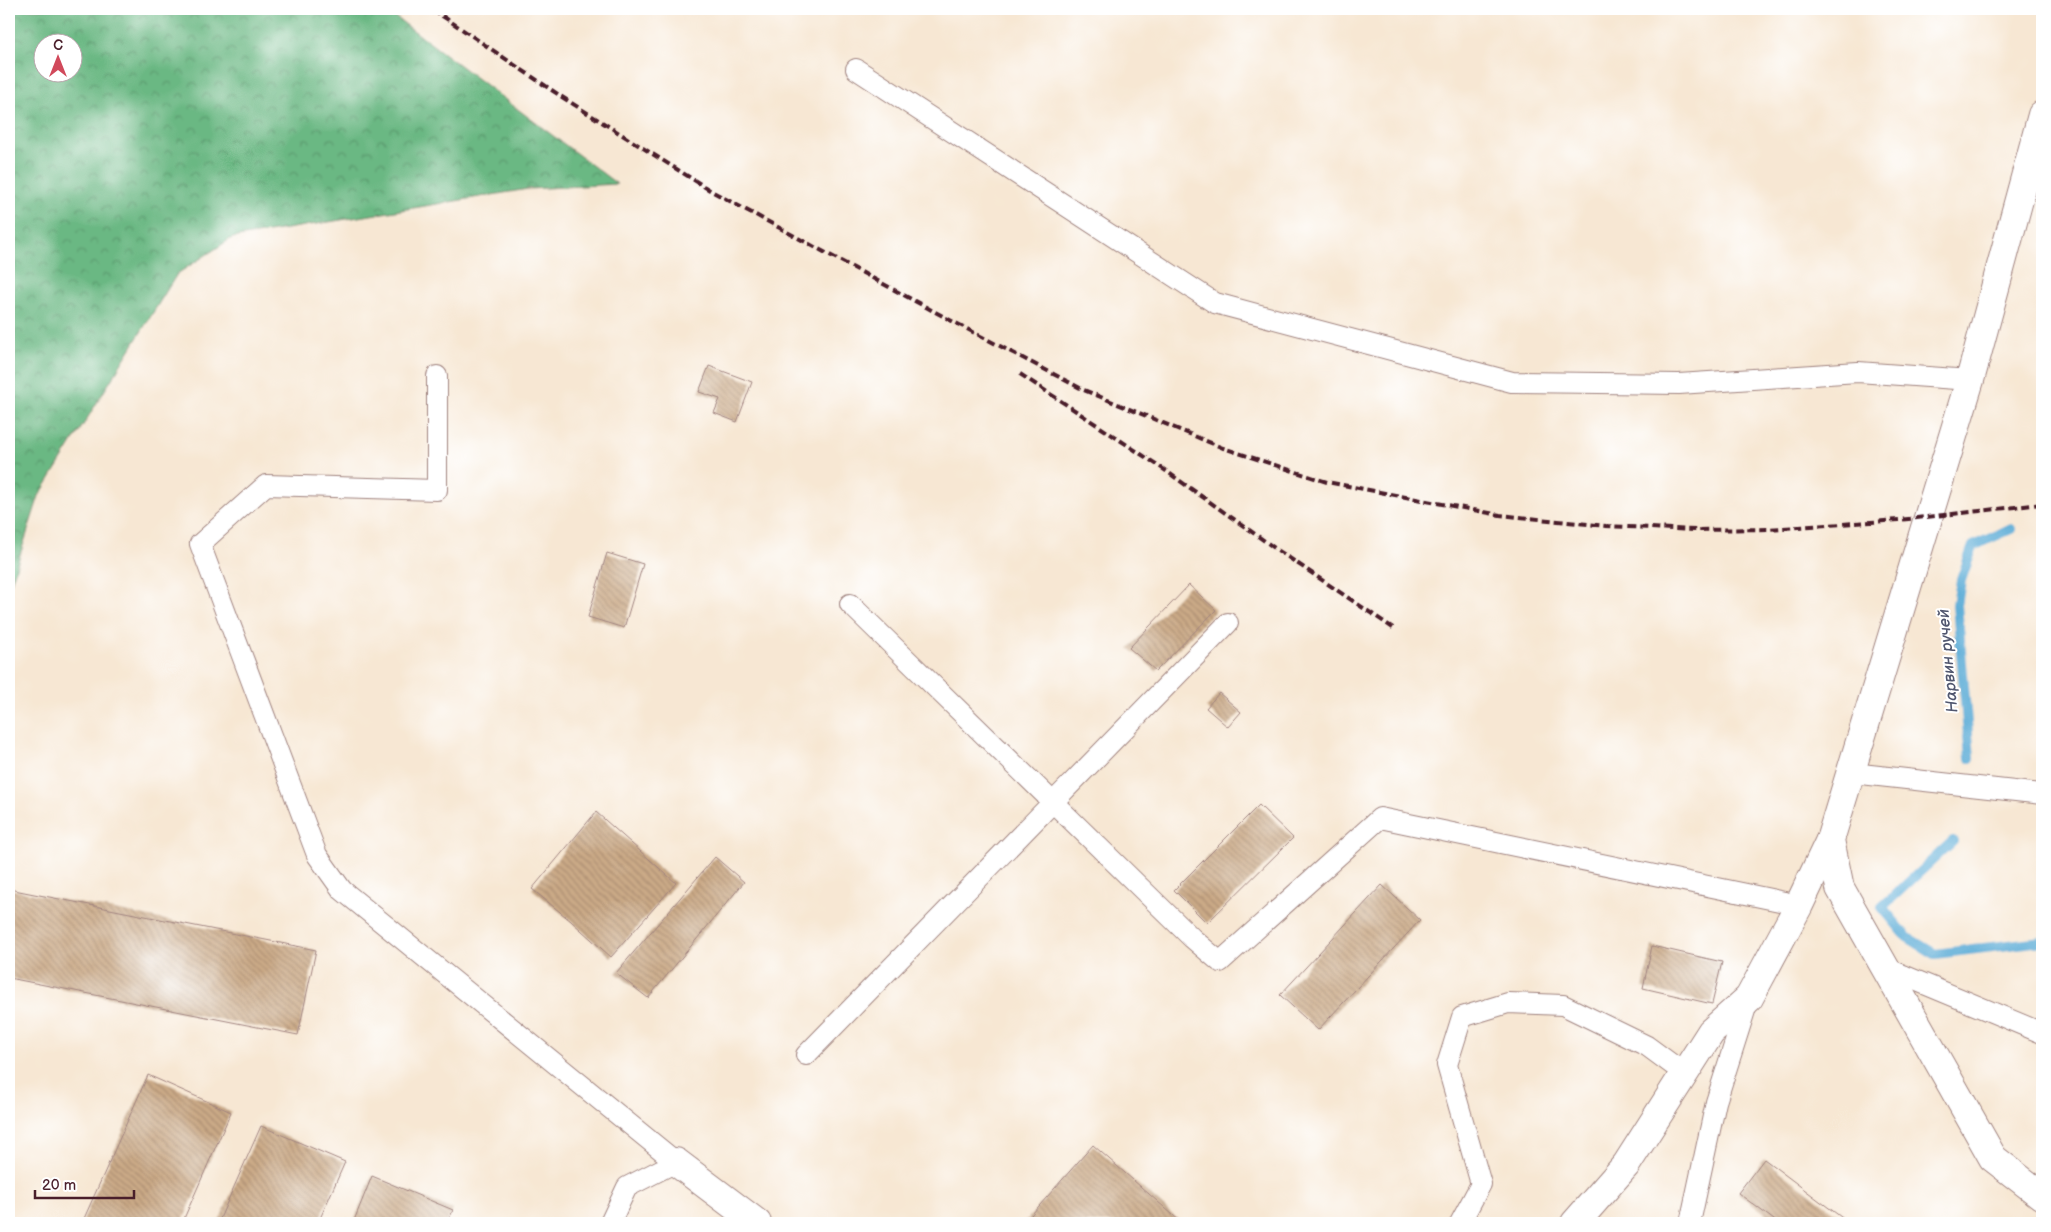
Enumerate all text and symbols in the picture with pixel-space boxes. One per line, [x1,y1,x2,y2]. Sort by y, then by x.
north arrow [32,32,82,82]
text: С [53,37,63,54]
water label: Нарвин ручей [1935,608,1962,713]
scale bar [35,1167,134,1199]
text: 20 m [42,1176,76,1195]

